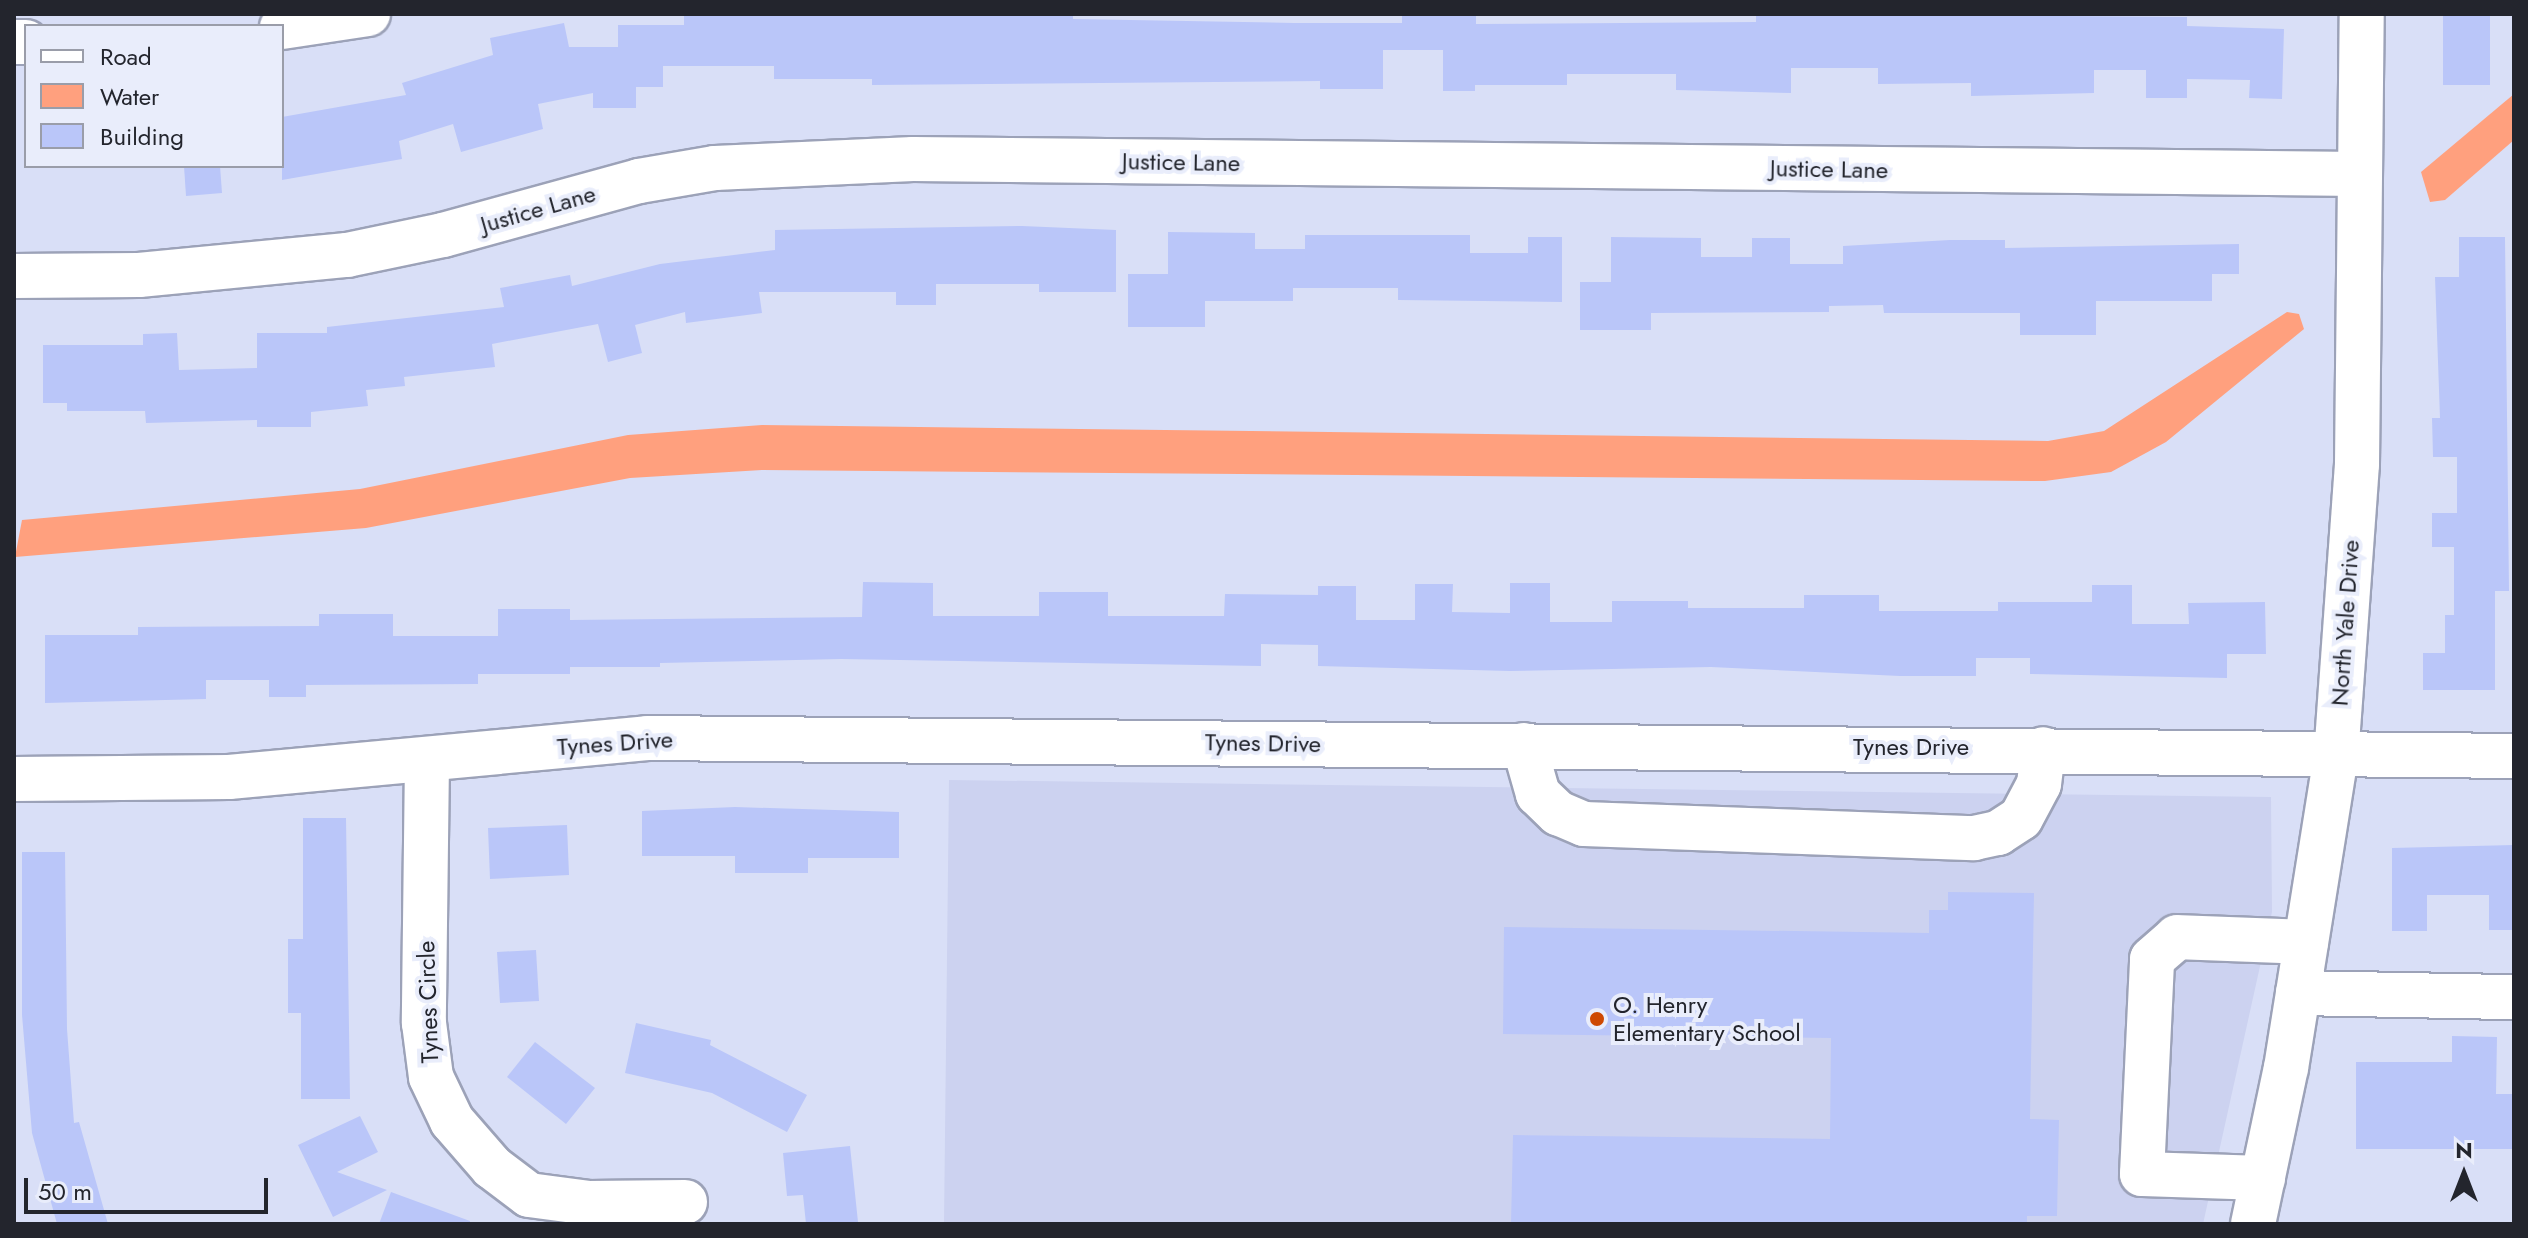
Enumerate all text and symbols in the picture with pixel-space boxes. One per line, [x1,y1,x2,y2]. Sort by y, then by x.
legend [24,24,284,168]
text: Road [100,39,152,74]
text: Water [100,79,159,114]
text: Building [100,119,184,154]
street label: Justice Lane [1122,147,1240,177]
street label: Justice Lane [1770,154,1888,184]
street label: Justice Lane [477,179,599,239]
street label: North Yale Drive [2325,539,2365,707]
street label: Tynes Drive [556,725,674,761]
street label: Tynes Drive [1205,728,1321,758]
street label: Tynes Drive [1853,733,1969,761]
street label: Tynes Circle [411,940,445,1064]
place label: O. Henry Elementary School [1613,991,1801,1047]
marker: O. Henry Elementary School [1588,1010,1606,1028]
north arrow [2424,1134,2504,1214]
text: N [2455,1134,2473,1166]
scale bar [28,1162,272,1212]
text: 50 m [38,1174,92,1209]

